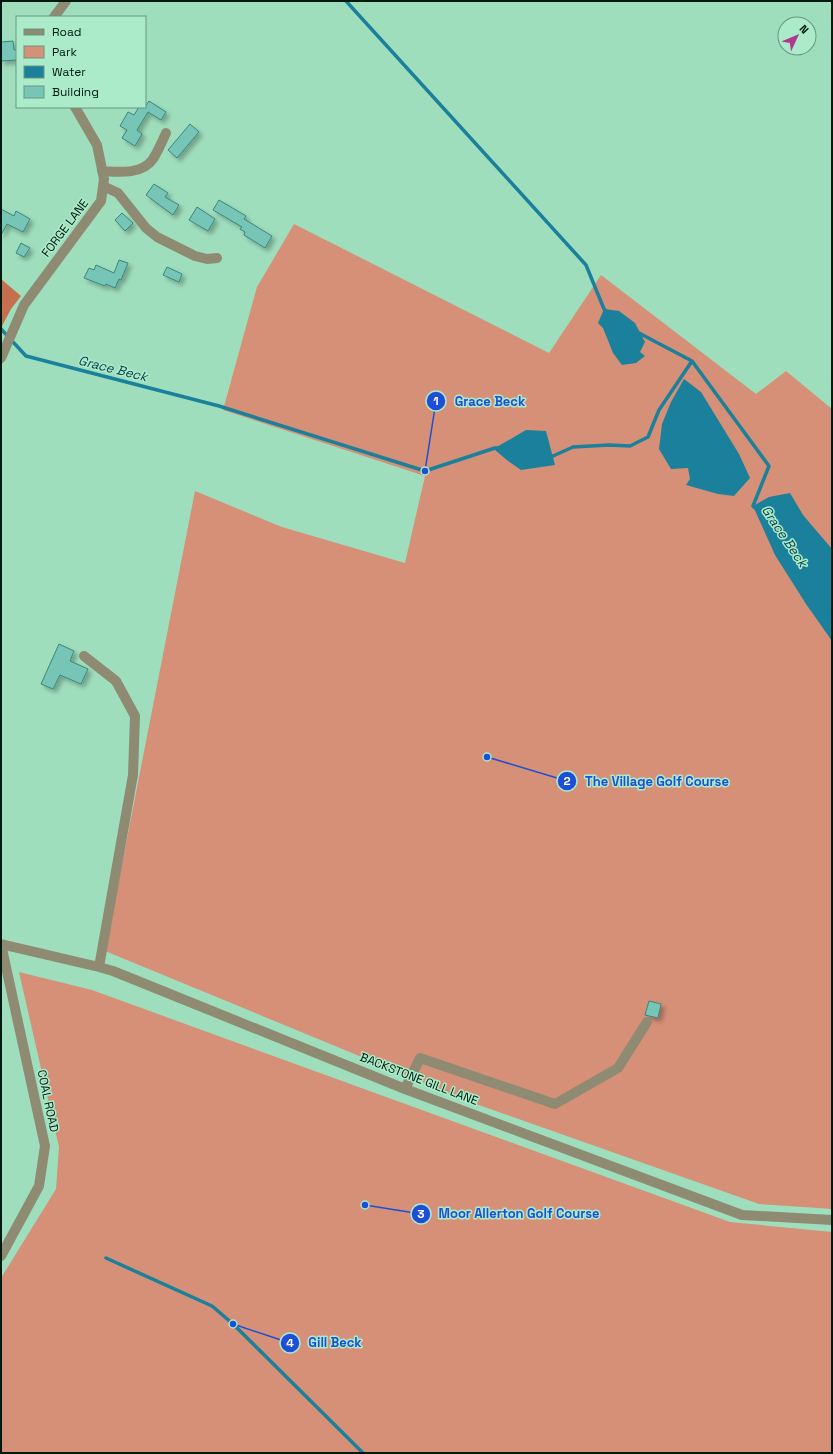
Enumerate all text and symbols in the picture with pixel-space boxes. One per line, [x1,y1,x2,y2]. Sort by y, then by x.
legend [16,16,146,108]
north arrow [777,16,817,56]
text: N [797,22,812,37]
text: Road [52,24,81,40]
text: Park [52,44,77,60]
text: Water [52,64,86,80]
text: Building [52,84,99,100]
street label: FORGE LANE [38,196,92,260]
water label: Grace Beck [77,352,151,386]
callout: Grace Beck [426,389,533,414]
text: 1 [433,393,439,409]
text: Grace Beck [455,393,526,410]
water label: Grace Beck [758,502,812,572]
callout: The Village Golf Course [557,768,737,793]
text: 2 [563,773,571,789]
text: The Village Golf Course [585,773,729,790]
street label: BACKSTONE GILL LANE [358,1049,481,1109]
street label: COAL ROAD [34,1068,62,1134]
callout: Moor Allerton Golf Course [411,1201,608,1226]
text: Moor Allerton Golf Course [438,1205,600,1222]
text: 3 [417,1206,425,1222]
callout: Gill Beck [280,1330,369,1355]
text: Gill Beck [308,1334,362,1351]
text: 4 [286,1335,294,1351]

